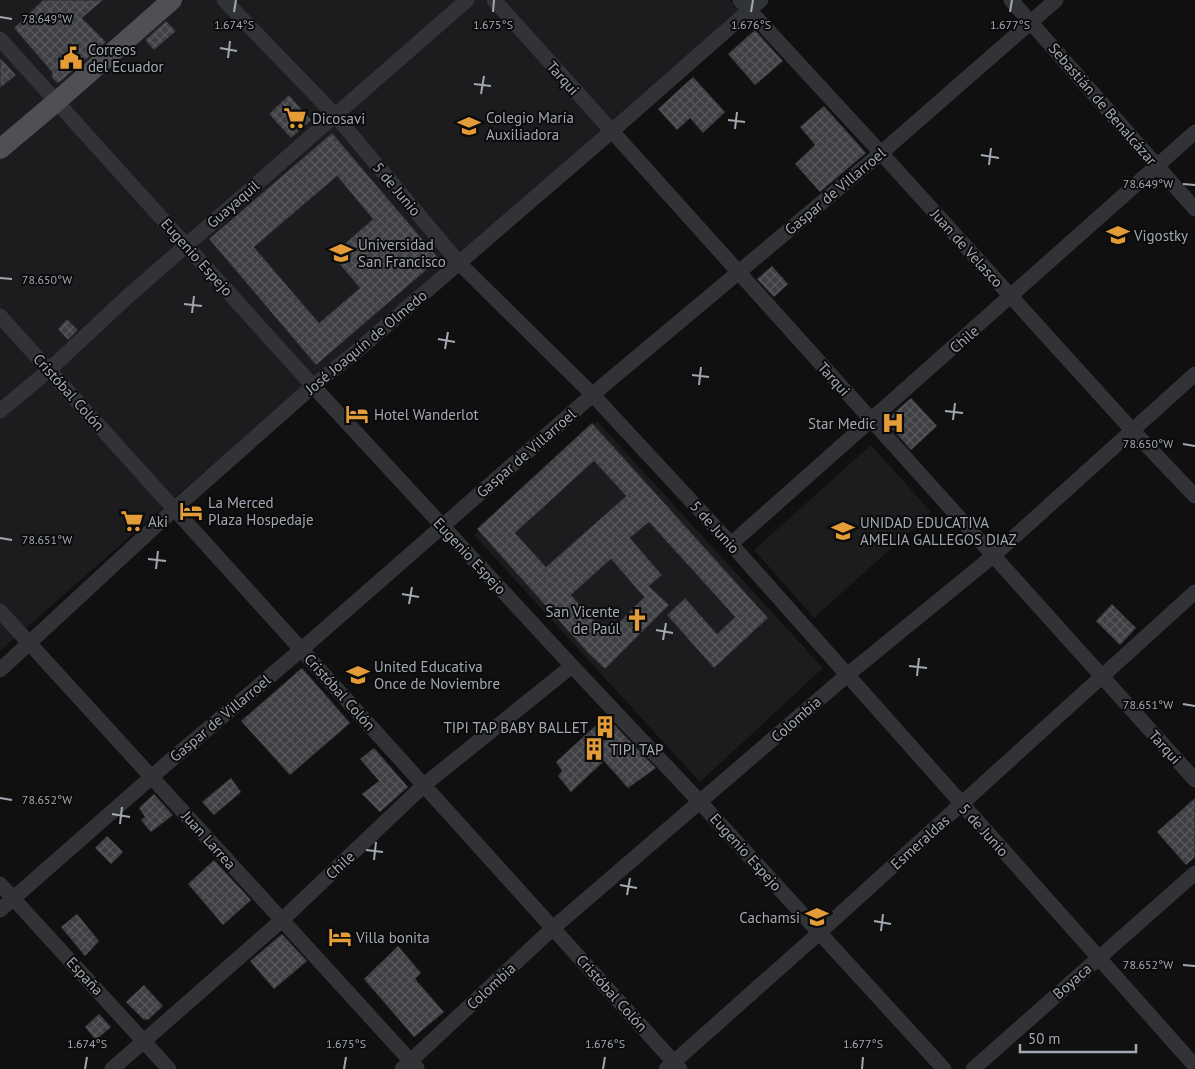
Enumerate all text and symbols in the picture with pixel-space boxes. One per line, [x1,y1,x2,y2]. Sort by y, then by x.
text: 78.649°W [22,11,72,26]
text: 1.674°S [214,17,254,32]
text: 1.675°S [473,17,513,32]
text: 1.676°S [731,17,771,32]
text: 1.677°S [990,17,1030,32]
street label: Sebastián de Benalcázar [1045,39,1161,169]
place label: Correos del Ecuador [88,40,164,76]
public building icon: Correos del Ecuador [58,45,84,71]
street label: Tarqui [543,57,583,99]
supermarket icon: Dicosavi [282,105,308,131]
place label: Colegio María Auxiliadora [486,108,574,144]
place label: Dicosavi [312,109,365,128]
school or university icon: Colegio María Auxiliadora [456,113,482,139]
street label: Gaspar de Villarroel [781,143,890,239]
street label: 5 de Junio [369,158,425,220]
street label: Guayaquil [203,176,264,232]
text: 78.649°W [1123,176,1173,191]
street label: Juan de Velasco [926,204,1007,291]
street label: Eugenio Espejo [157,214,237,300]
school or university icon: Vigostky [1105,222,1131,248]
place label: Vigostky [1133,226,1188,245]
place label: Universidad San Francisco [358,235,446,271]
school or university icon: Universidad San Francisco [328,240,354,266]
text: 78.650°W [22,272,72,287]
street label: José Joaquín de Olmedo [301,286,431,399]
street label: Chile [945,321,983,357]
street label: Cristóbal Colón [29,349,109,435]
street label: Tarqui [814,358,854,400]
hotel icon: Hotel Wanderlot [344,401,370,427]
street label: Gaspar de Villarroel [472,404,580,501]
place label: Hotel Wanderlot [374,405,479,424]
hospital icon: Star Medic [880,410,906,436]
place label: Star Medic [808,414,876,433]
text: 78.650°W [1123,436,1173,451]
place label: La Merced Plaza Hospedaje [208,493,314,529]
street label: 5 de Junio [686,497,744,557]
hotel icon: La Merced Plaza Hospedaje [178,498,204,524]
supermarket icon: Aki [119,508,145,534]
place label: Aki [148,512,168,531]
place label: UNIDAD EDUCATIVA AMELIA GALLEGOS DIAZ [860,513,1017,549]
street label: Eugenio Espejo [430,514,510,598]
school or university icon: UNIDAD EDUCATIVA AMELIA GALLEGOS DIAZ [830,518,856,544]
text: 78.651°W [22,532,72,547]
place label: San Vicente de Paúl [546,602,621,638]
church icon: San Vicente de Paúl [624,607,650,633]
street label: Cristóbal Colón [300,649,380,735]
place label: United Educativa Once de Noviembre [374,657,500,693]
school or university icon: United Educativa Once de Noviembre [345,662,371,688]
street label: Gaspar de Villarroel [166,670,275,766]
street label: Colombia [767,692,825,746]
text: 78.651°W [1123,697,1173,712]
building icon: TIPI TAP BABY BALLET [592,714,618,740]
place label: TIPI TAP BABY BALLET [443,718,589,737]
street label: Tarqui [1145,726,1185,768]
building icon: TIPI TAP [581,736,607,762]
place label: TIPI TAP [610,740,663,759]
text: 78.652°W [22,792,72,807]
street label: 5 de Junio [955,800,1013,860]
street label: Juan Larrea [177,806,240,873]
street label: Eugenio Espejo [706,809,786,895]
street label: Esmeraldas [887,811,953,873]
street label: Chile [322,847,358,883]
school or university icon: Cachamsi [804,904,830,930]
place label: Cachamsi [739,908,800,927]
hotel icon: Villa bonita [327,924,353,950]
place label: Villa bonita [355,928,430,947]
street label: Cristóbal Colón [572,950,652,1036]
street label: España [63,953,107,999]
text: 78.652°W [1123,957,1173,972]
street label: Colombia [462,959,520,1013]
street label: Boyaca [1049,959,1095,1003]
scale bar [1020,1022,1136,1054]
text: 50 m [1028,1029,1061,1048]
text: 1.674°S [67,1036,107,1051]
text: 1.675°S [326,1036,366,1051]
text: 1.676°S [585,1036,625,1051]
text: 1.677°S [843,1036,883,1051]

